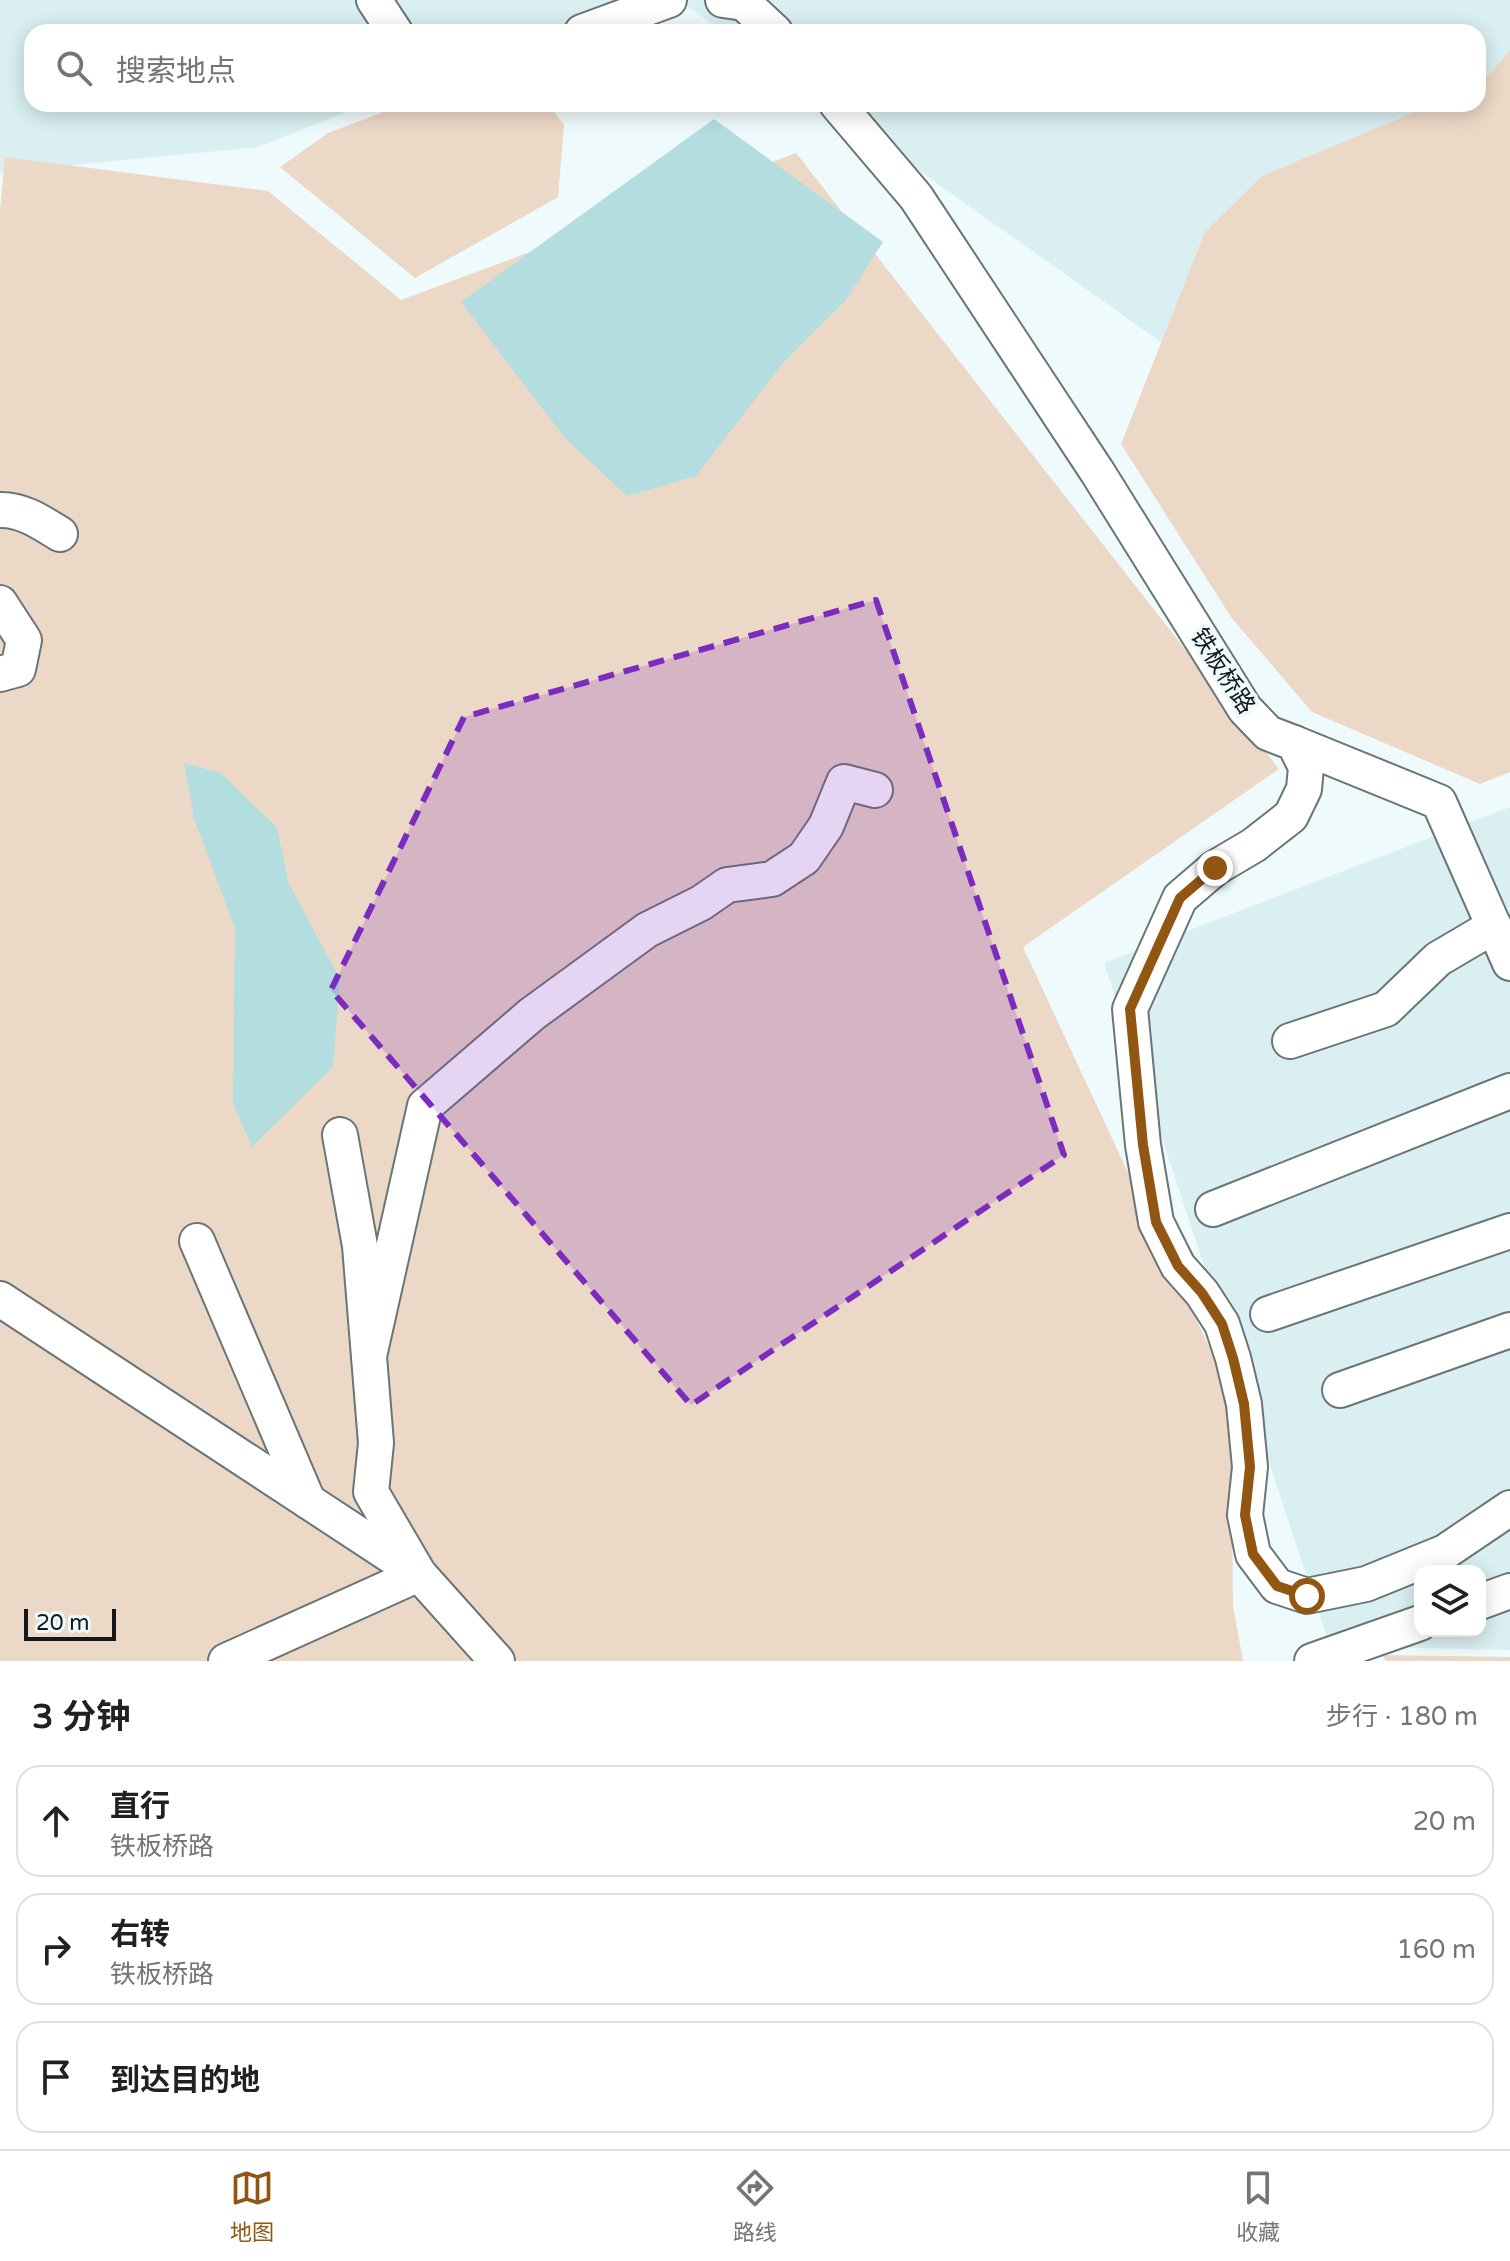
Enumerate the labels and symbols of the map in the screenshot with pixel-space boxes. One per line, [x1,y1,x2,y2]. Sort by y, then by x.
street label: 铁板桥路 [1184,623,1261,719]
route end [1197,850,1233,886]
route start [1289,1578,1325,1614]
scale bar [24,1605,116,1641]

